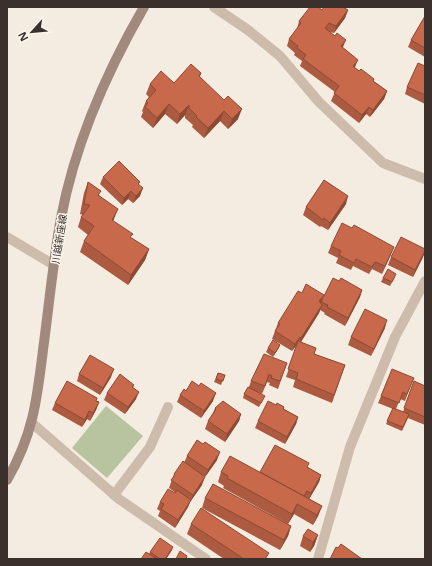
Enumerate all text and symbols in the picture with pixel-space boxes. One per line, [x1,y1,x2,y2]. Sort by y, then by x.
north arrow [12,12,52,52]
text: N [14,29,31,44]
street label: 川越新座線 [48,213,70,265]

